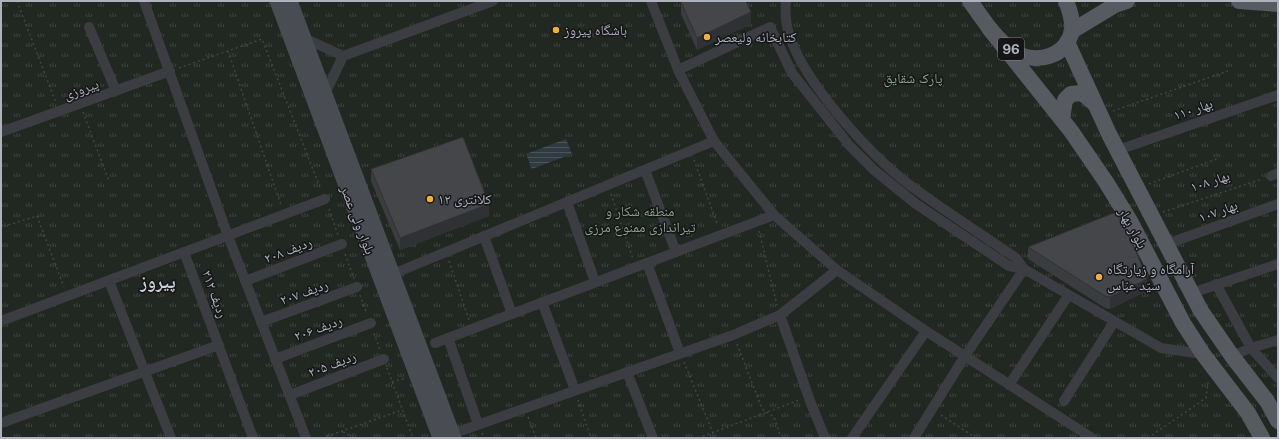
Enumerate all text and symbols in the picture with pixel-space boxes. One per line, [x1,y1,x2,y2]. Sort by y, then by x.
place label: باشگاه پیروز [563,22,627,39]
marker: باشگاه پیروز [551,25,561,35]
place label: کتابخانه ولیعصر [714,29,797,46]
marker: کتابخانه ولیعصر [702,32,712,42]
road number: 96 [998,38,1024,60]
park label: پارک شقایق [883,70,943,88]
street label: پیروزی [61,75,101,104]
street label: بهار ۱۱۰ [1171,95,1215,124]
street label: بهار ۱۰۸ [1188,167,1232,196]
street label: بلوار ولی عصر [336,183,378,257]
place label: کلانتری ۱۲ [438,191,492,208]
marker: کلانتری ۱۲ [425,194,435,204]
street label: بهار ۱۰۷ [1196,197,1240,226]
park label: منطقه شکار و تیراندازی ممنوع مرزی [585,203,696,237]
street label: بلوار بهار [1114,204,1151,252]
street label: ردیف ۲۰۸ [262,234,314,267]
place label: آرامگاه و زیارتگاه سیّد عبّاس [1107,261,1195,294]
street label: ردیف ۲۱۲ [198,268,231,320]
district label: پیروز [139,271,176,293]
marker: آرامگاه و زیارتگاه سیّد عبّاس [1094,272,1104,282]
street label: ردیف ۲۰۷ [278,276,330,309]
street label: ردیف ۲۰۶ [292,312,344,345]
street label: ردیف ۲۰۵ [306,348,358,381]

